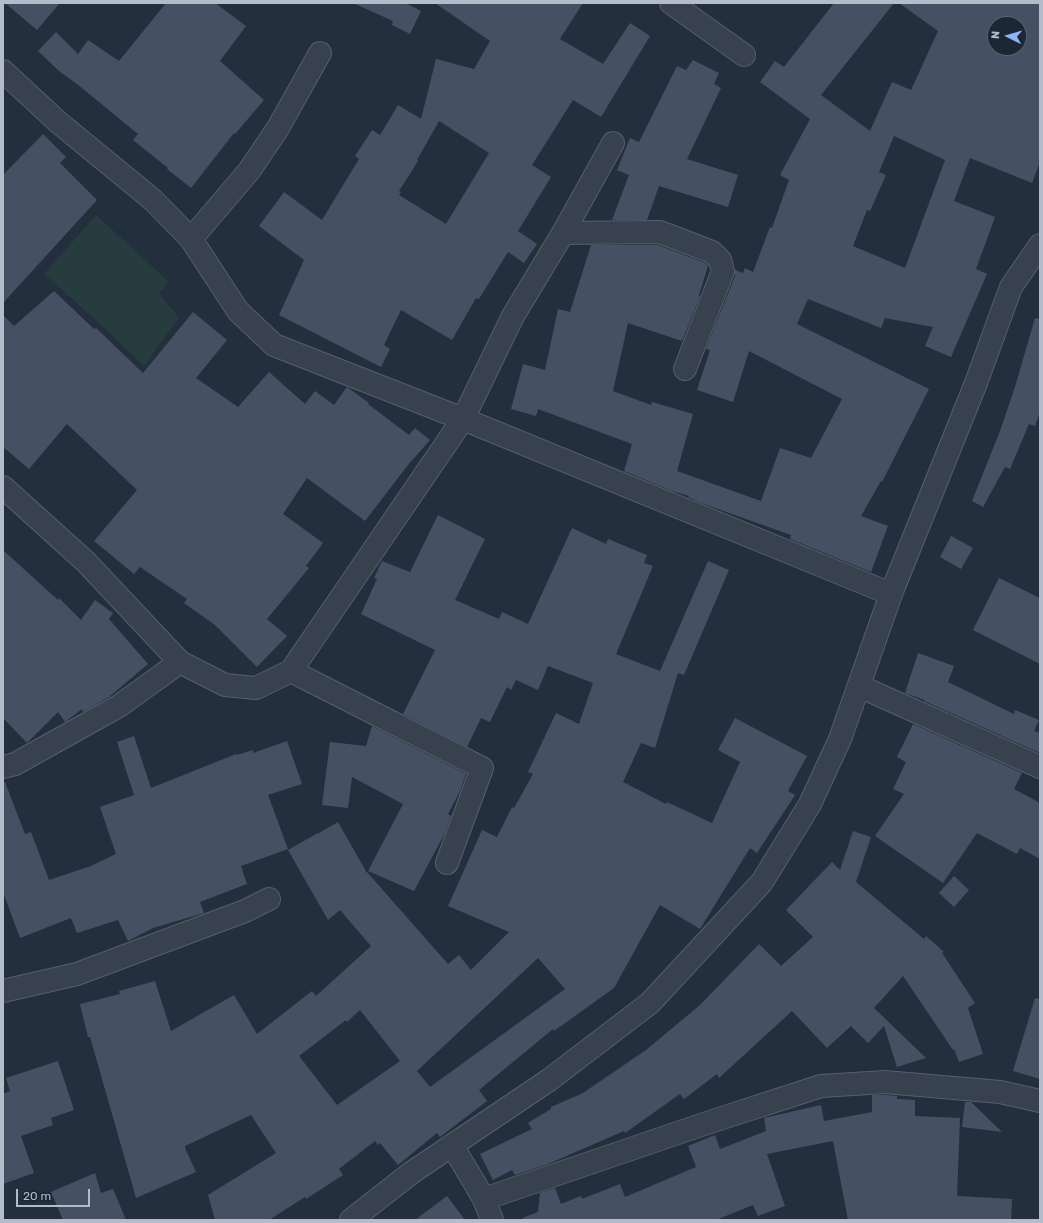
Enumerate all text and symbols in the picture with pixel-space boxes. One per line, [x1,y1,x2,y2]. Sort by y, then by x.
north arrow [987,16,1027,56]
text: N [989,30,1002,40]
scale bar [18,1181,92,1207]
text: 20 m [23,1189,51,1203]

